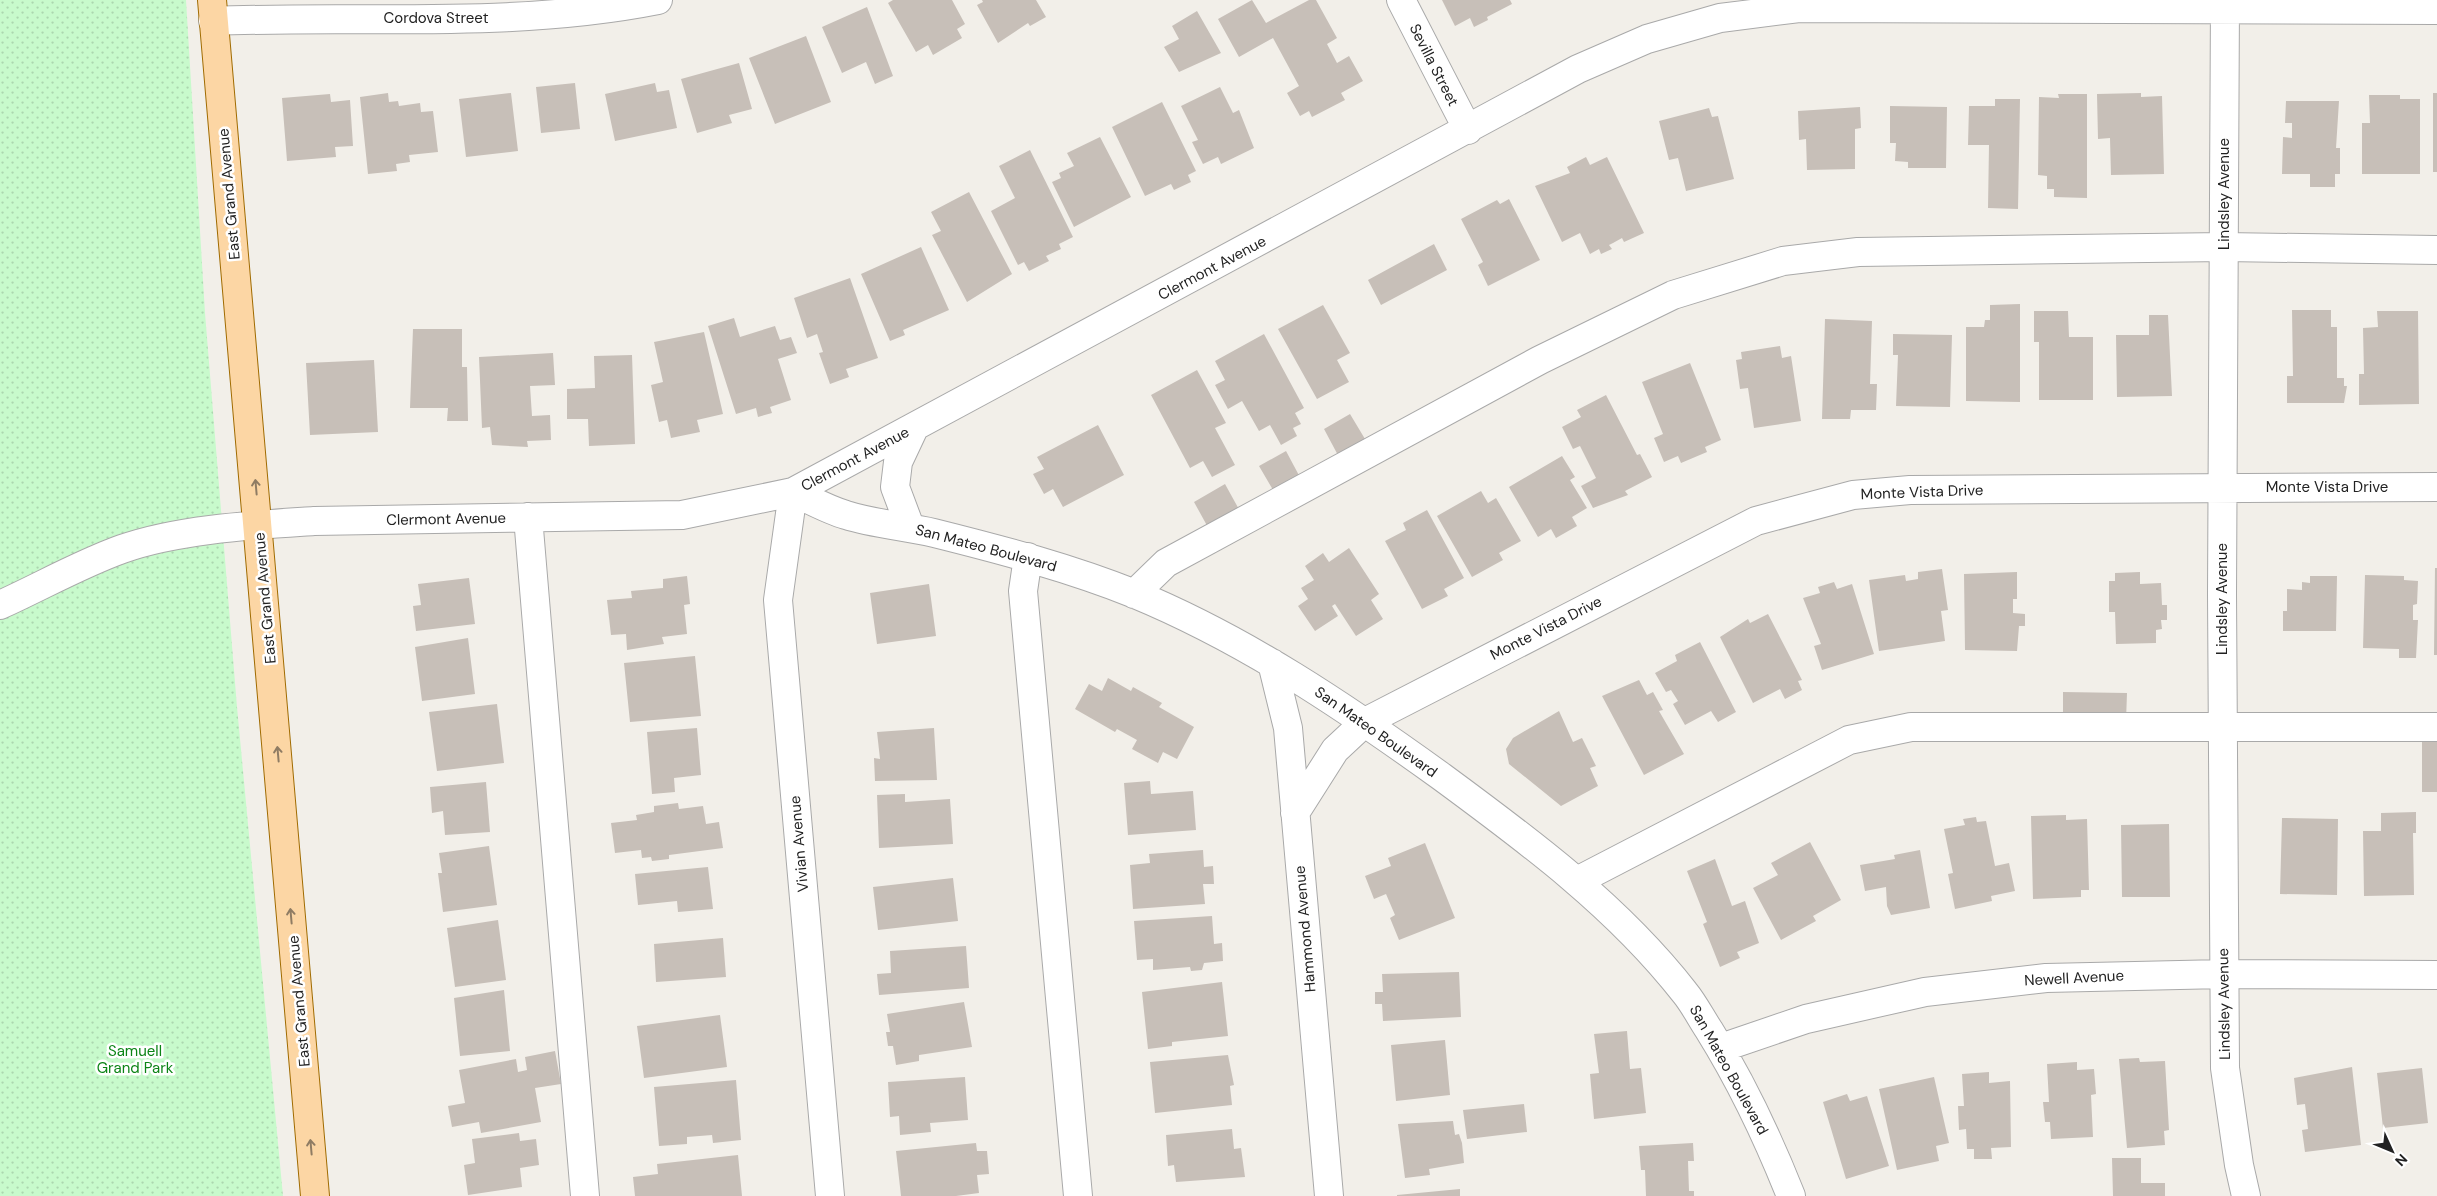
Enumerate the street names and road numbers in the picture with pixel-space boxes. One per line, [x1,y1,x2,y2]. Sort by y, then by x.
street label: Cordova Street [383,8,489,28]
street label: Sevilla Street [1405,20,1463,110]
street label: East Grand Avenue [213,127,245,261]
street label: Lindsley Avenue [2214,138,2234,250]
street label: Clermont Avenue [1154,231,1270,305]
street label: Clermont Avenue [797,422,913,496]
street label: Monte Vista Drive [2266,477,2388,497]
street label: Monte Vista Drive [1860,480,1984,504]
street label: Clermont Avenue [386,508,506,530]
street label: San Mateo Boulevard [913,520,1059,576]
street label: East Grand Avenue [249,531,281,665]
street label: Lindsley Avenue [2212,543,2232,655]
street label: Monte Vista Drive [1487,591,1605,665]
street label: San Mateo Boulevard [1311,682,1441,782]
street label: Vivian Avenue [785,795,813,893]
street label: Hammond Avenue [1290,865,1320,993]
street label: East Grand Avenue [283,934,315,1068]
street label: Lindsley Avenue [2213,948,2235,1060]
street label: Newell Avenue [2024,965,2124,991]
street label: San Mateo Boulevard [1685,1001,1773,1139]

